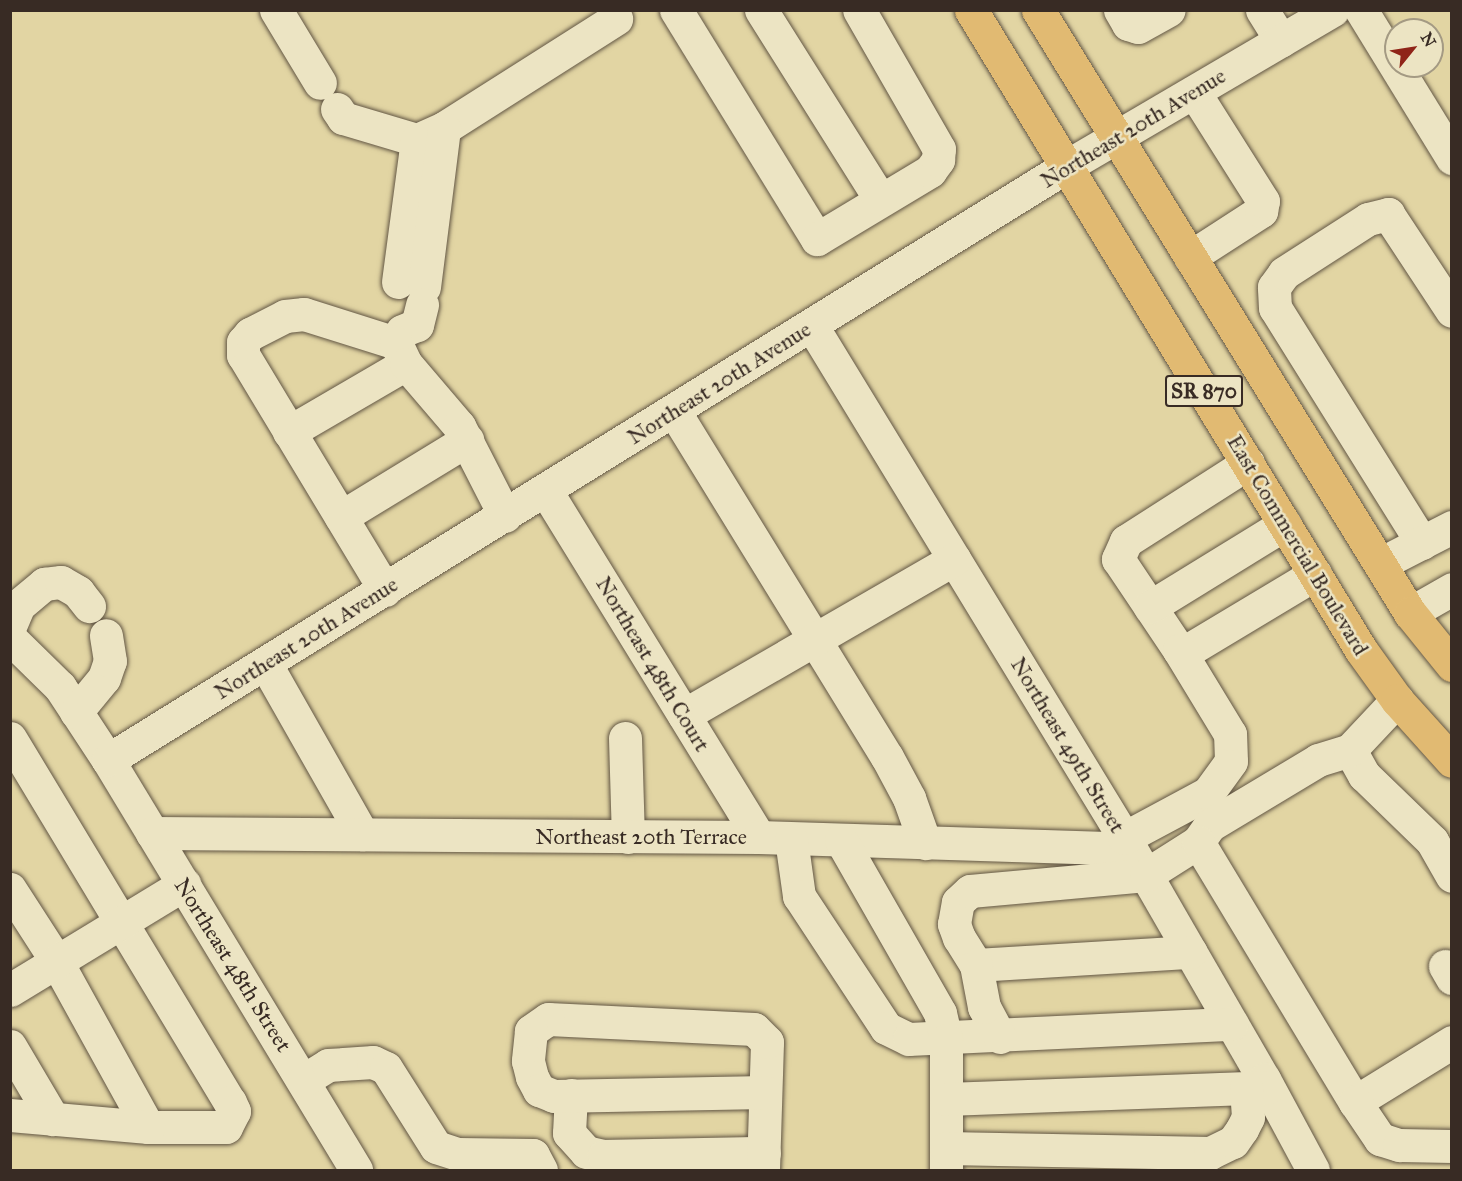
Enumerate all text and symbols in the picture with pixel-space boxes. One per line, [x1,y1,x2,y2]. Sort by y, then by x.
north arrow [1384,18,1444,78]
text: N [1417,29,1440,50]
street label: Northeast 20th Avenue [1036,62,1230,194]
street label: Northeast 20th Avenue [622,316,816,450]
road number: SR 870 [1165,373,1243,409]
street label: East Commercial Boulevard [1222,430,1374,660]
street label: Northeast 20th Avenue [209,571,403,705]
street label: Northeast 48th Court [590,572,716,756]
street label: Northeast 49th Street [1005,652,1131,838]
street label: Northeast 20th Terrace [535,824,747,850]
street label: Northeast 48th Street [169,873,297,1057]

